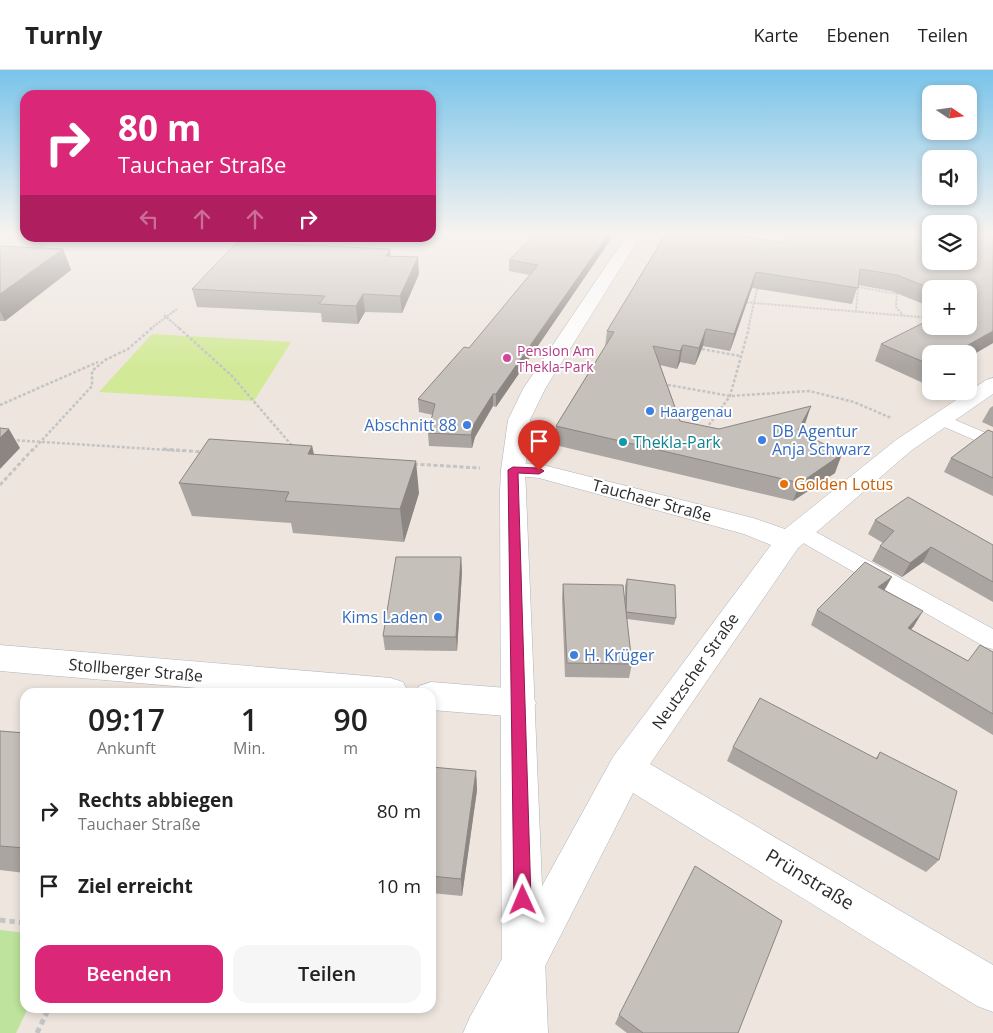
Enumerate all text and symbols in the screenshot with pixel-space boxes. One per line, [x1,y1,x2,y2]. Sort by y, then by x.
text: Turnly [25,18,102,51]
text: Karte [754,23,798,47]
text: Ebenen [826,23,890,47]
text: Teilen [918,23,968,47]
north arrow [922,85,978,140]
map controls [922,85,977,400]
text: 80 m [118,104,201,151]
icon: right [35,110,100,175]
text: Tauchaer Straße [118,149,286,179]
button: sound [922,150,977,205]
icon: left [135,205,163,233]
icon: ahead [188,205,216,233]
icon: ahead [241,205,269,233]
icon: right [294,205,322,233]
button: layers [922,215,977,270]
button: + [922,280,977,335]
place label: Pension Am Thekla-Park [517,341,595,376]
button: − [922,345,977,400]
marker: Pension Am Thekla-Park [501,352,513,364]
place label: Haargenau [660,402,732,421]
marker: Haargenau [644,405,656,417]
place label: Abschnitt 88 [364,414,457,436]
marker: Abschnitt 88 [461,419,473,431]
pin [518,420,560,471]
place label: DB Agentur Anja Schwarz [772,420,871,460]
icon: arrive [525,427,553,455]
place label: Thekla-Park [633,431,721,453]
marker: DB Agentur Anja Schwarz [756,434,768,446]
marker: Thekla-Park [617,436,629,448]
place label: Golden Lotus [794,473,893,495]
street label: Tauchaer Straße [590,474,714,526]
marker: Golden Lotus [778,478,790,490]
place label: Kims Laden [342,606,428,628]
street label: Neutzscher Straße [647,608,744,734]
marker: Kims Laden [432,611,444,623]
place label: H. Krüger [584,644,655,666]
marker: H. Krüger [568,649,580,661]
street label: Stollberger Straße [68,653,204,687]
text: 09:17 [88,699,165,740]
text: 1 [241,699,258,740]
text: 90 [334,699,368,740]
text: Ankunft [97,737,156,759]
text: Min. [233,737,265,759]
text: m [343,737,358,759]
text: Rechts abbiegen [78,787,234,813]
icon: right [35,797,63,825]
text: 80 m [377,798,421,824]
text: Tauchaer Straße [78,813,200,835]
street label: Prünstraße [761,842,859,916]
icon: arrive [35,872,63,900]
text: Ziel erreicht [78,873,193,899]
text: 10 m [377,873,421,899]
position arrow [496,873,548,925]
button: Beenden [35,945,223,1003]
button: Teilen [233,945,421,1003]

